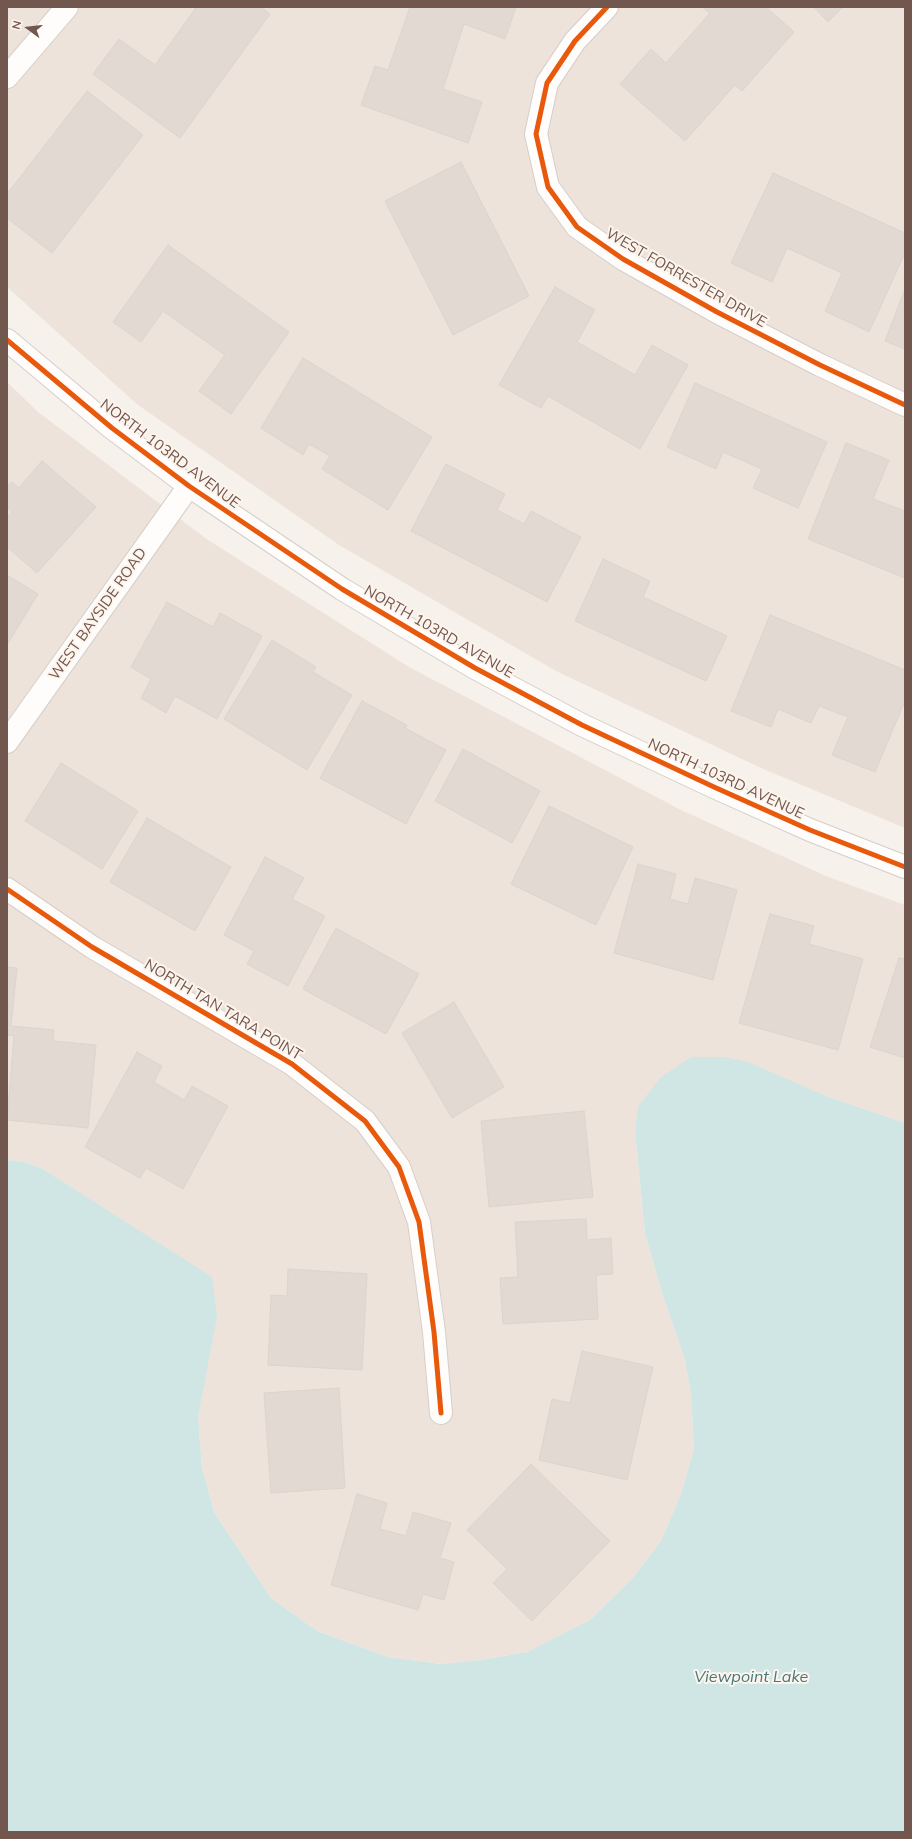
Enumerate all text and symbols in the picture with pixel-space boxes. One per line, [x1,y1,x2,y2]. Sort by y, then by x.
north arrow [8,8,48,48]
text: N [9,19,24,31]
street label: WEST FORRESTER DRIVE [602,225,770,331]
street label: NORTH 103RD AVENUE [97,396,243,512]
street label: WEST BAYSIDE ROAD [45,544,151,684]
street label: NORTH 103RD AVENUE [361,582,517,682]
street label: NORTH 103RD AVENUE [645,735,807,823]
street label: NORTH TAN TARA POINT [141,956,305,1064]
water label: Viewpoint Lake [694,1667,808,1687]

